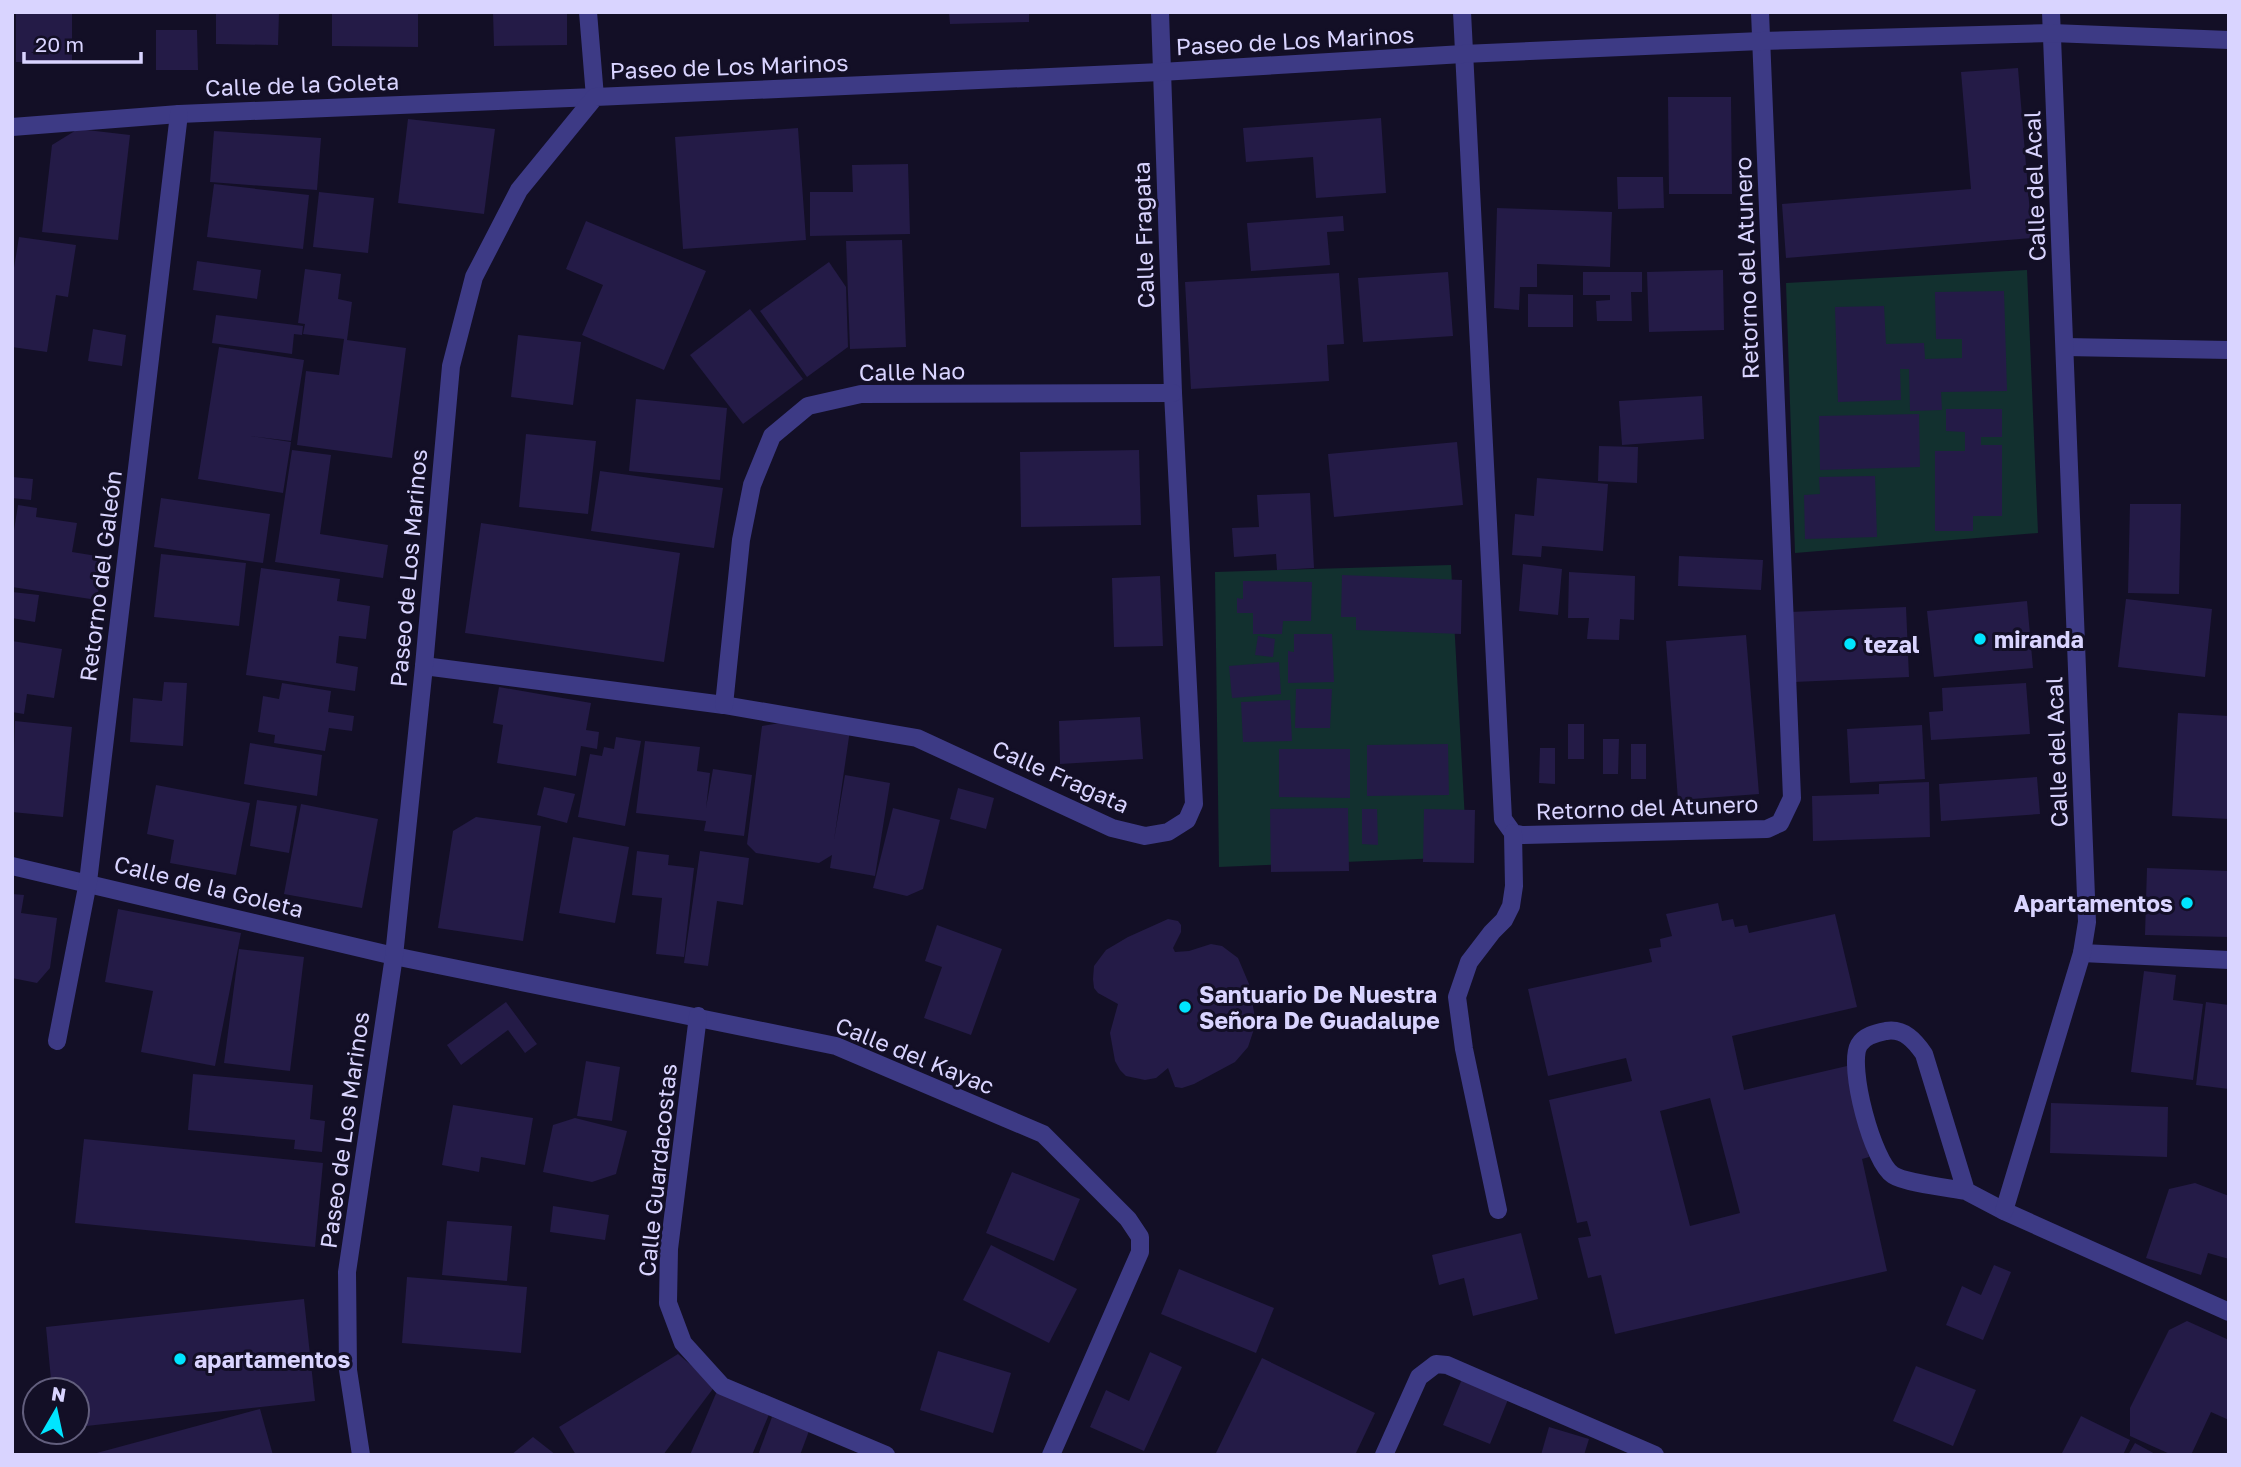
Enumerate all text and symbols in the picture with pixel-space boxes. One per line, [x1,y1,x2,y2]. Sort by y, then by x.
street label: Paseo de Los Marinos [1175,20,1415,60]
scale bar [24,21,142,65]
text: 20 m [35,31,84,57]
street label: Paseo de Los Marinos [609,48,849,84]
street label: Calle de la Goleta [204,67,400,101]
street label: Calle del Acal [2017,110,2051,262]
street label: Retorno del Atunero [1728,156,1764,380]
street label: Calle Fragata [1126,161,1160,309]
street label: Calle Nao [859,356,965,386]
street label: Paseo de Los Marinos [384,448,432,688]
street label: Retorno del Galeón [73,469,127,683]
place label: miranda [1994,625,2084,653]
place label: tezal [1864,630,1920,658]
marker: miranda [1972,631,1988,647]
marker: tezal [1842,636,1858,652]
street label: Calle del Acal [2039,676,2073,828]
street label: Calle Fragata [988,733,1134,819]
street label: Retorno del Atunero [1535,789,1759,825]
street label: Calle de la Goleta [111,849,307,923]
place label: Apartamentos [2014,889,2173,917]
marker: Apartamentos [2179,895,2195,911]
place label: Santuario De Nuestra Señora De Guadalupe [1199,980,1440,1034]
marker: Santuario De Nuestra Señora De Guadalupe [1177,999,1193,1015]
street label: Paseo de Los Marinos [314,1010,374,1250]
street label: Calle del Kayac [832,1010,998,1100]
street label: Calle Guardacostas [632,1062,682,1278]
place label: apartamentos [194,1345,350,1373]
marker: apartamentos [172,1351,188,1367]
north arrow [21,1376,91,1446]
text: N [50,1381,68,1406]

